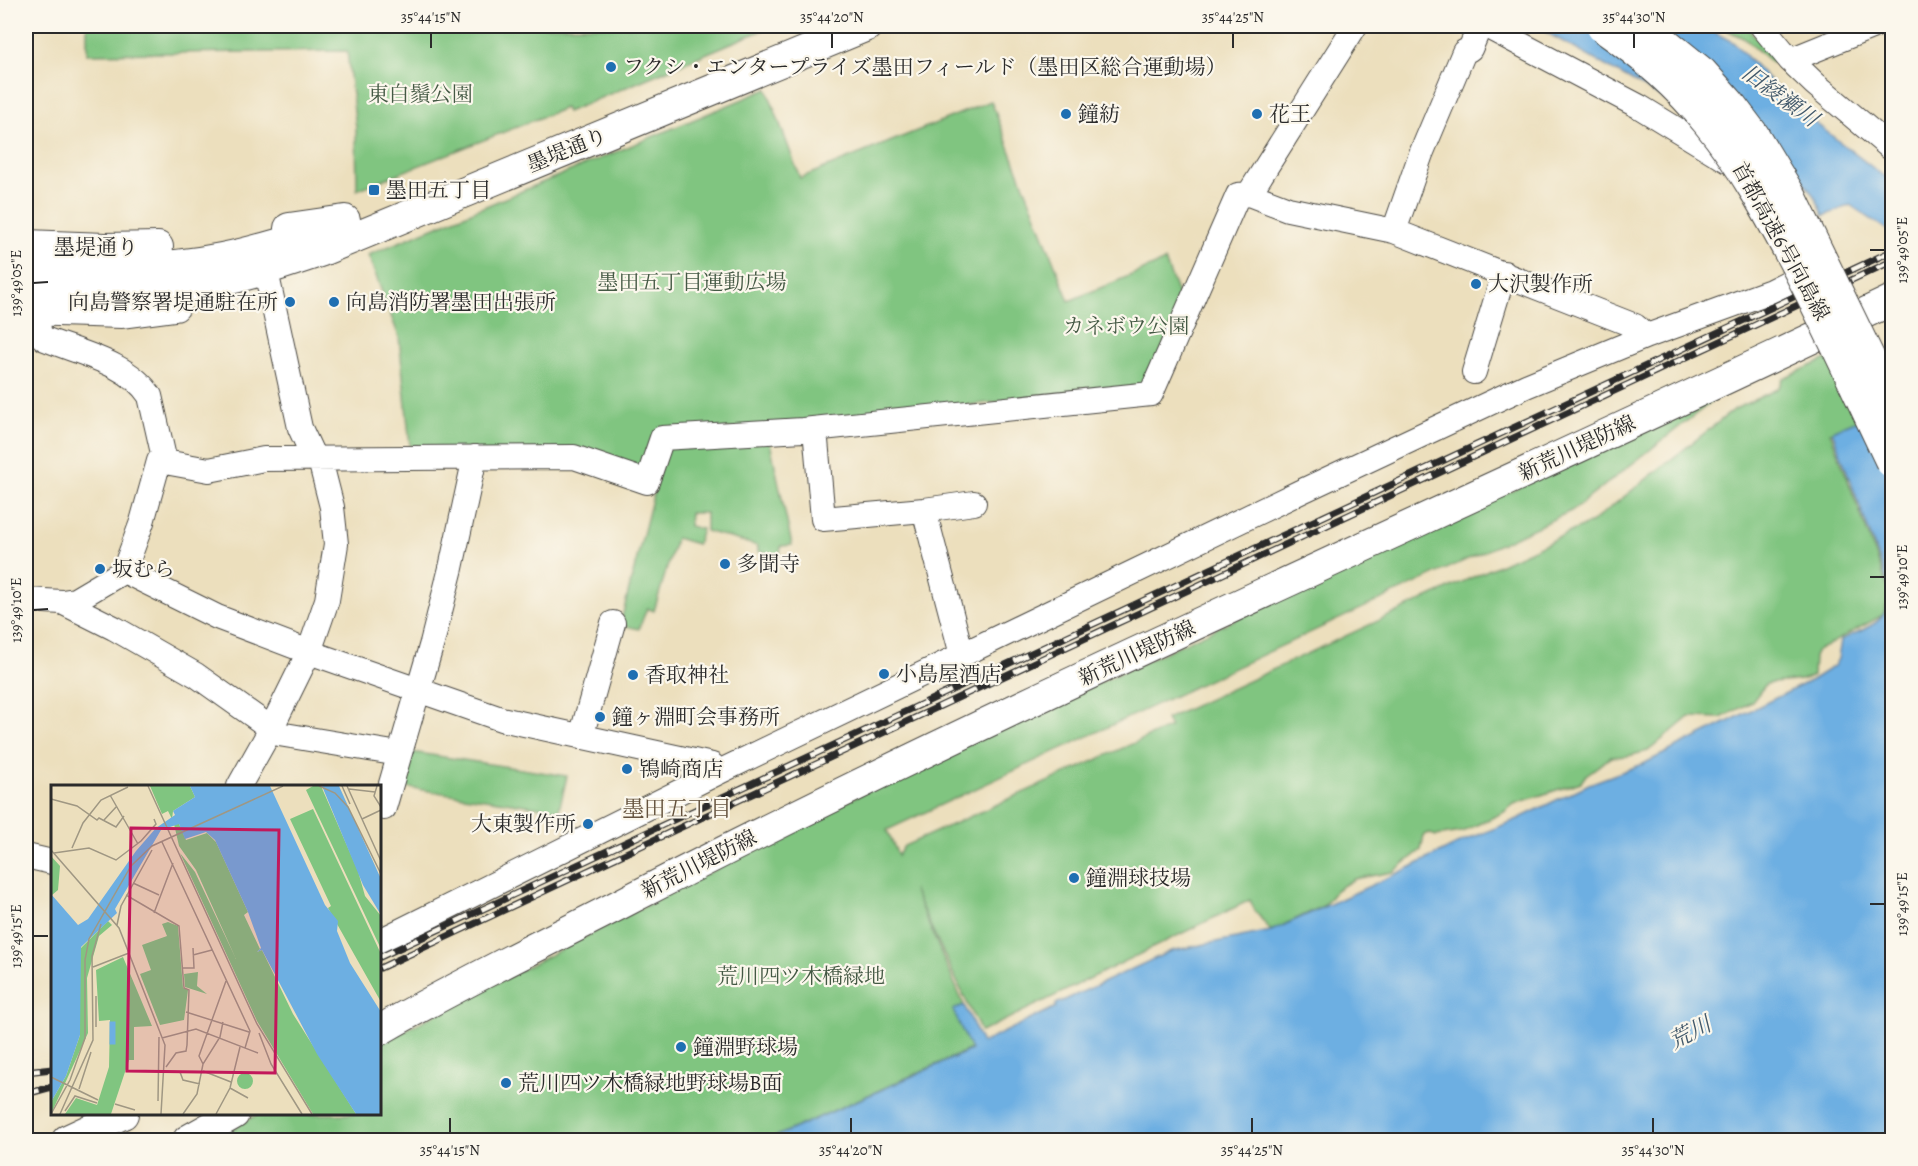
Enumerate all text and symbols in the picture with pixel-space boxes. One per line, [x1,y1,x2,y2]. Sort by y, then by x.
text: 35°44'15"N [401,7,461,27]
text: 35°44'20"N [800,7,864,27]
text: 35°44'25"N [1202,7,1264,27]
text: 35°44'30"N [1603,7,1666,27]
place label: フクシ・エンタープライズ墨田フィールド（墨田区総合運動場） [623,53,1227,81]
water label: 旧綾瀬川 [1736,58,1826,135]
marker: フクシ・エンタープライズ墨田フィールド（墨田区総合運動場） [604,60,618,74]
park label: 東白鬚公園 [368,80,473,108]
place label: 鐘紡 [1078,100,1120,128]
place label: 花王 [1269,100,1311,128]
marker: 鐘紡 [1059,107,1073,121]
marker: 花王 [1250,107,1264,121]
street label: 墨堤通り [523,121,611,179]
street label: 首都高速6号向島線 [1726,157,1836,325]
place label: 墨田五丁目 [386,176,491,204]
marker: 墨田五丁目 [367,183,381,197]
text: 139°49'05"E [1892,217,1912,283]
street label: 墨堤通り [54,233,138,261]
text: 139°49'05"E [6,250,26,316]
park label: 墨田五丁目運動広場 [598,268,787,296]
place label: 大沢製作所 [1488,270,1593,298]
marker: 大沢製作所 [1469,277,1483,291]
place label: 向島警察署堤通駐在所 [68,288,278,316]
place label: 向島消防署墨田出張所 [346,288,556,316]
marker: 向島警察署堤通駐在所 [283,295,297,309]
marker: 向島消防署墨田出張所 [327,295,341,309]
park label: カネボウ公園 [1063,312,1189,340]
street label: 新荒川堤防線 [1514,409,1640,487]
text: 139°49'10"E [1892,544,1912,610]
place label: 多聞寺 [737,550,800,578]
place label: 坂むら [112,555,175,583]
marker: 多聞寺 [718,557,732,571]
marker: 坂むら [93,562,107,576]
text: 139°49'10"E [6,577,26,643]
street label: 新荒川堤防線 [1074,614,1200,692]
place label: 小島屋酒店 [896,660,1001,688]
place label: 香取神社 [645,661,729,689]
marker: 小島屋酒店 [877,667,891,681]
marker: 香取神社 [626,668,640,682]
place label: 鐘ヶ淵町会事務所 [612,703,780,731]
marker: 鐘ヶ淵町会事務所 [593,710,607,724]
place label: 鴇崎商店 [639,755,723,783]
marker: 鴇崎商店 [620,762,634,776]
inset map [51,785,381,1115]
district label: 墨田五丁目 [622,794,732,824]
place label: 大東製作所 [471,810,576,838]
marker: 大東製作所 [581,817,595,831]
street label: 新荒川堤防線 [637,823,761,905]
place label: 鐘淵球技場 [1086,864,1191,892]
marker: 鐘淵球技場 [1067,871,1081,885]
text: 139°49'15"E [1892,872,1912,936]
text: 139°49'15"E [6,904,26,968]
park label: 荒川四ツ木橋緑地 [717,962,885,990]
water label: 荒川 [1664,1008,1718,1057]
place label: 鐘淵野球場 [693,1033,798,1061]
marker: 鐘淵野球場 [674,1040,688,1054]
place label: 荒川四ツ木橋緑地野球場B面 [518,1069,783,1097]
marker: 荒川四ツ木橋緑地野球場B面 [499,1076,513,1090]
text: 35°44'15"N [420,1140,480,1160]
text: 35°44'20"N [819,1140,883,1160]
text: 35°44'25"N [1221,1140,1283,1160]
text: 35°44'30"N [1622,1140,1685,1160]

